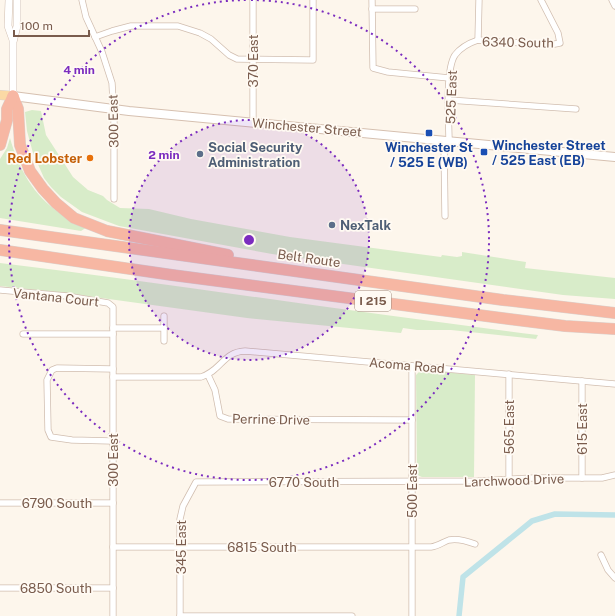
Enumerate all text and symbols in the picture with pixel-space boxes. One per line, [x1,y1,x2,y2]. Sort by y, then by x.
scale bar [14,12,89,38]
text: 100 m [20,19,53,33]
street label: 370 East [246,34,261,88]
street label: 6340 South [482,34,554,51]
text: 4 min [63,63,95,77]
street label: 525 East [443,70,460,124]
street label: 300 East [106,94,121,148]
street label: Winchester Street [252,115,362,140]
marker: Winchester St / 525 E (WB) [424,128,434,138]
place label: Winchester Street / 525 East (EB) [492,138,606,168]
place label: Social Security Administration [208,140,303,170]
place label: Winchester St / 525 E (WB) [385,140,473,170]
marker: Winchester Street / 525 East (EB) [479,147,489,157]
text: 2 min [148,148,180,162]
marker: Social Security Administration [195,149,205,159]
place label: Red Lobster [7,151,83,166]
marker: Red Lobster [85,153,95,163]
place label: NexTalk [340,218,391,233]
marker: NexTalk [327,220,337,230]
centre of rings [242,233,256,247]
street label: Belt Route [276,247,341,270]
street label: Vantana Court [12,286,100,309]
road number: I 215 [355,291,391,311]
street label: Acoma Road [369,355,445,376]
street label: 565 East [502,400,517,454]
street label: 615 East [575,403,590,455]
street label: Perrine Drive [232,411,310,428]
street label: 300 East [106,433,121,487]
street label: 500 East [405,464,420,518]
street label: Larchwood Drive [464,471,564,490]
street label: 6770 South [269,475,339,490]
street label: 6790 South [22,496,92,511]
street label: 345 East [174,520,189,574]
street label: 6815 South [227,540,297,555]
street label: 6850 South [20,581,92,596]

